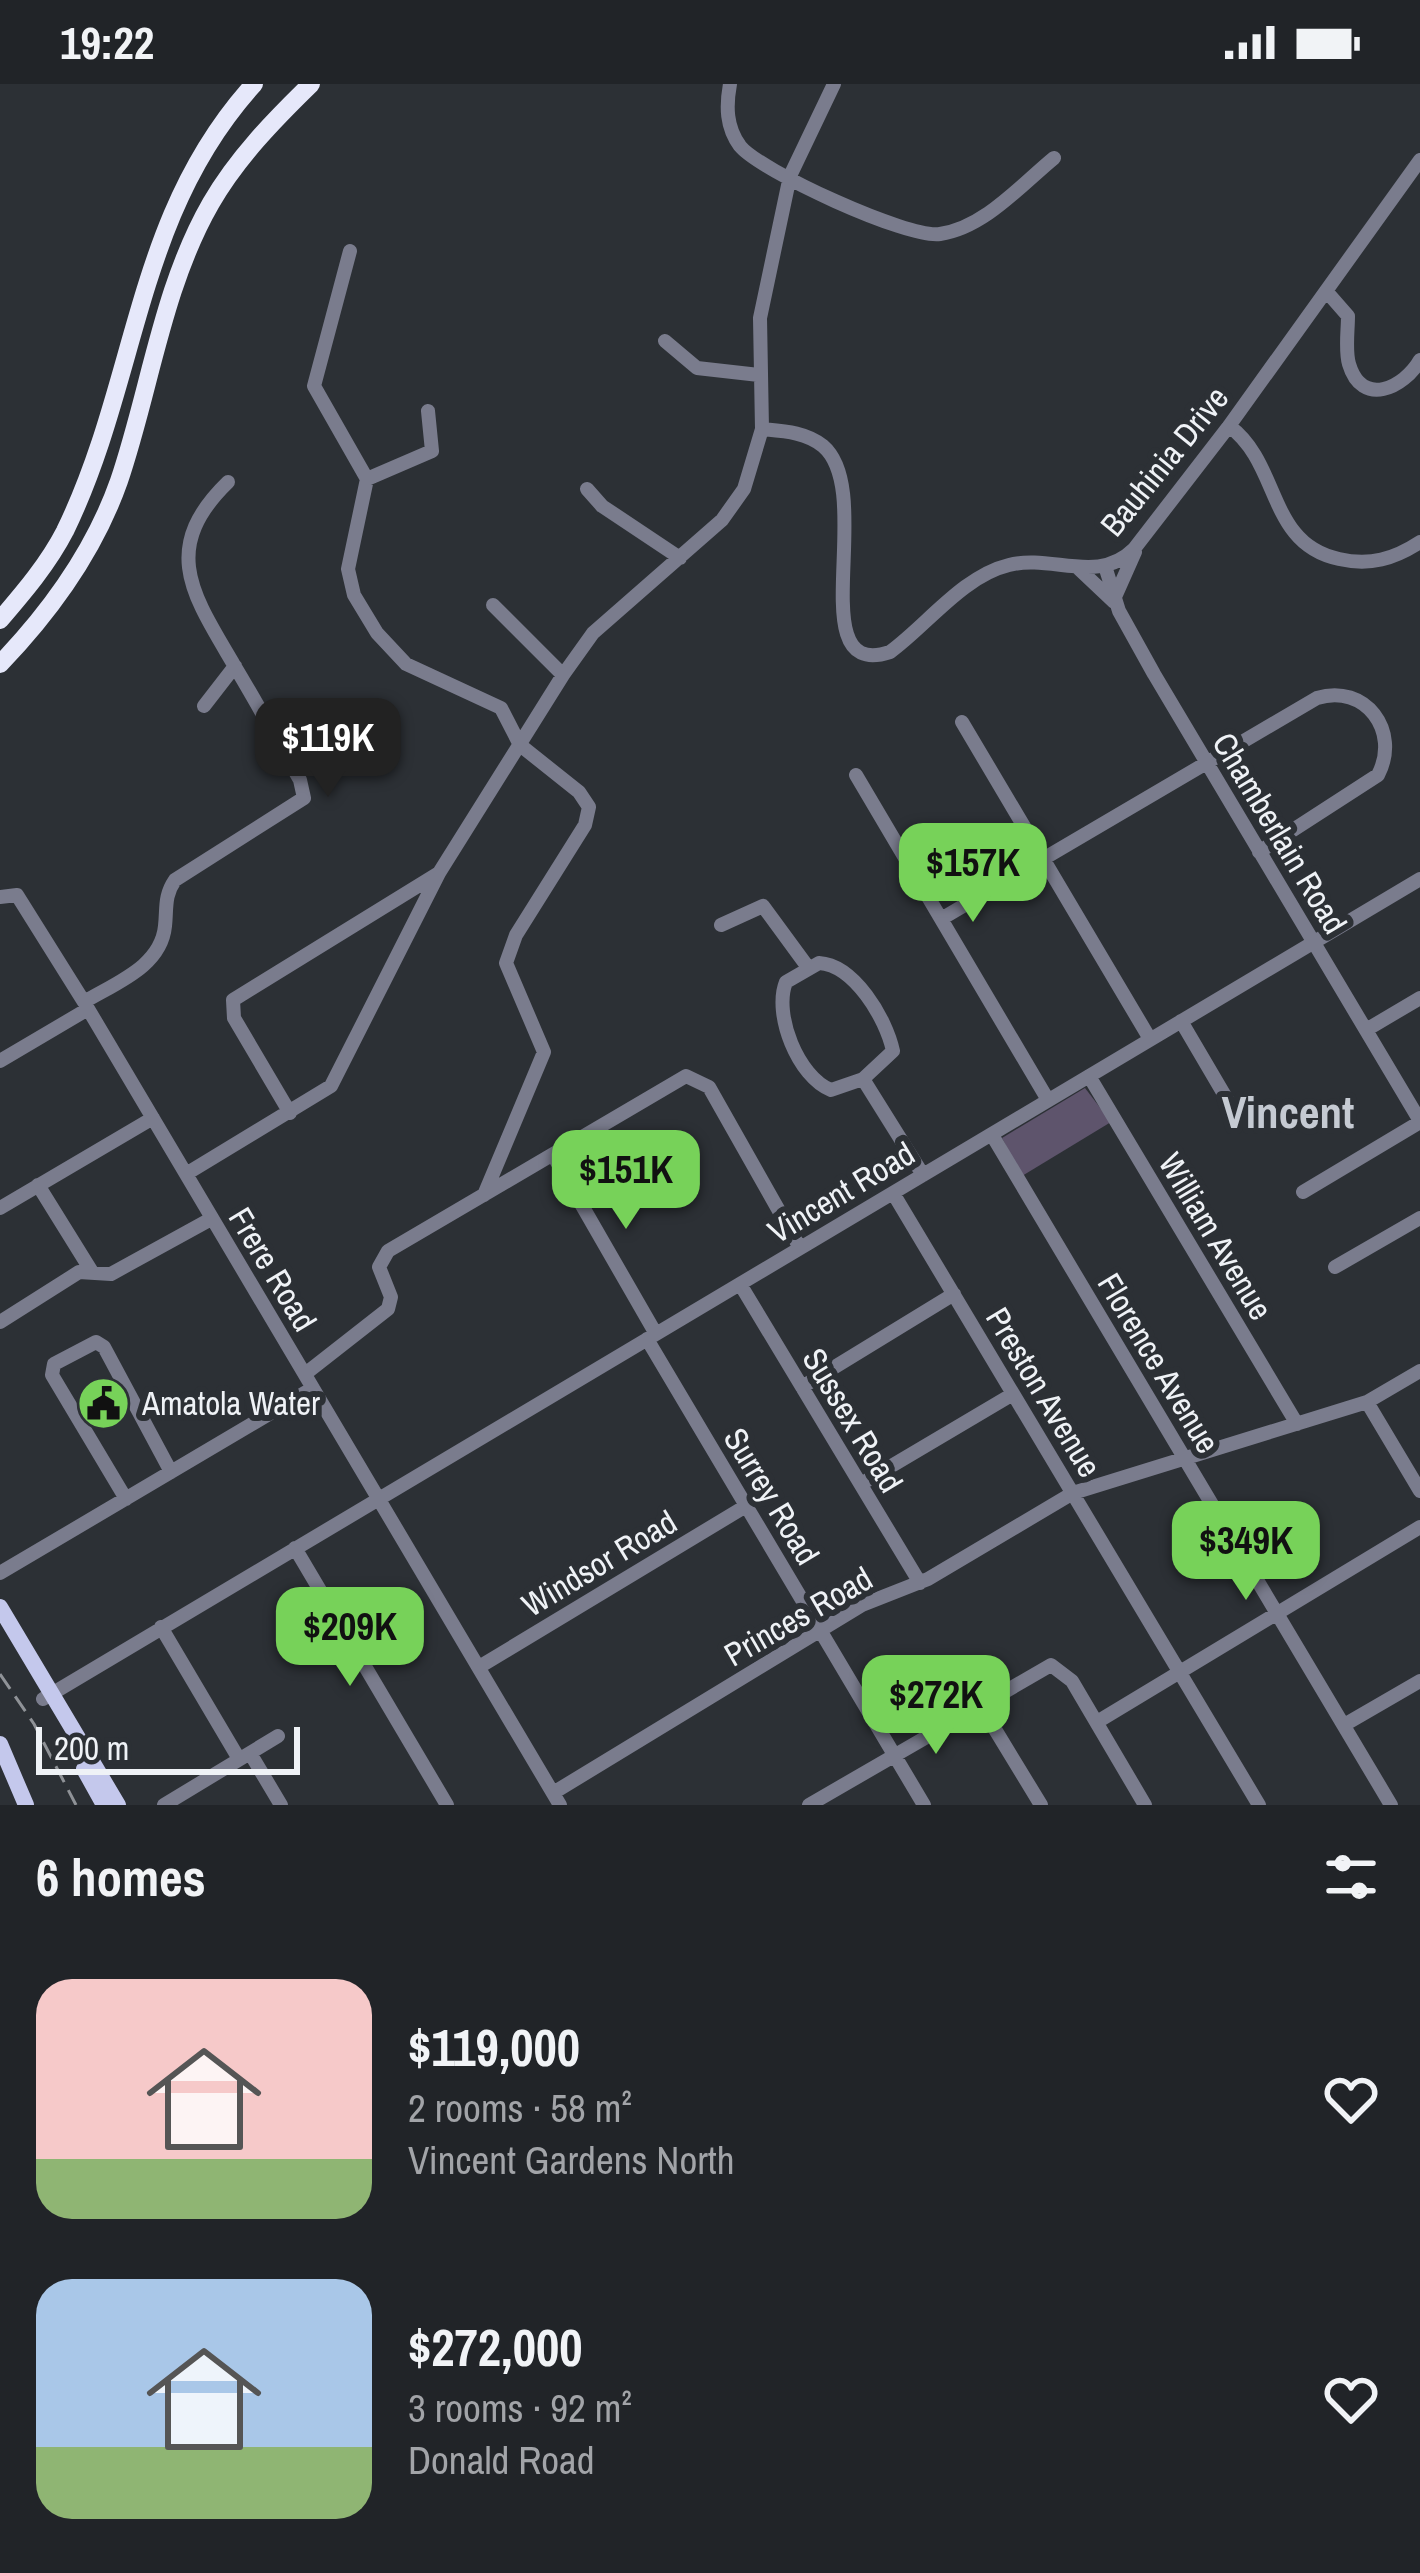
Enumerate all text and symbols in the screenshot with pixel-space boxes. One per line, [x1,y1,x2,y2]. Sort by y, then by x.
text: 19:22 [60,12,154,73]
street label: Bauhinia Drive [1090,377,1238,545]
pin: $119K [244,698,412,800]
text: $119K [282,711,374,763]
street label: Chamberlain Road [1203,724,1357,942]
pin: $157K [889,823,1057,925]
text: $157K [926,836,1020,888]
district label: Vincent [1222,1081,1354,1142]
pin: $151K [542,1130,710,1232]
street label: Vincent Road [760,1131,922,1253]
text: $151K [579,1143,673,1195]
street label: William Avenue [1149,1144,1283,1328]
street label: Frere Road [219,1199,327,1339]
street label: Florence Avenue [1088,1265,1230,1461]
street label: Preston Avenue [976,1299,1112,1485]
street label: Sussex Road [793,1340,913,1500]
public building icon: Amatola Water [75,1375,131,1431]
place label: Amatola Water [141,1381,320,1425]
street label: Surrey Road [714,1420,830,1572]
street label: Windsor Road [514,1500,684,1626]
pin: $349K [1162,1501,1330,1603]
text: $349K [1199,1514,1293,1566]
street label: Princes Road [716,1556,880,1676]
pin: $209K [266,1587,434,1689]
text: $209K [303,1600,397,1652]
pin: $272K [852,1655,1020,1757]
text: $272K [889,1668,983,1720]
scale bar [36,1721,300,1774]
text: 200 m [54,1726,129,1770]
text: 6 homes [36,1843,206,1912]
icon: filters [1318,1844,1384,1910]
text: $119,000 [408,2013,580,2082]
icon: home [132,2027,276,2171]
icon: heart [1318,2066,1384,2132]
text: 2 rooms · 58 m² [408,2082,632,2134]
text: Vincent Gardens North [408,2134,735,2186]
text: $272,000 [408,2313,582,2382]
icon: home [132,2327,276,2471]
icon: heart [1318,2366,1384,2432]
text: 3 rooms · 92 m² [408,2382,632,2434]
text: Donald Road [408,2434,595,2486]

